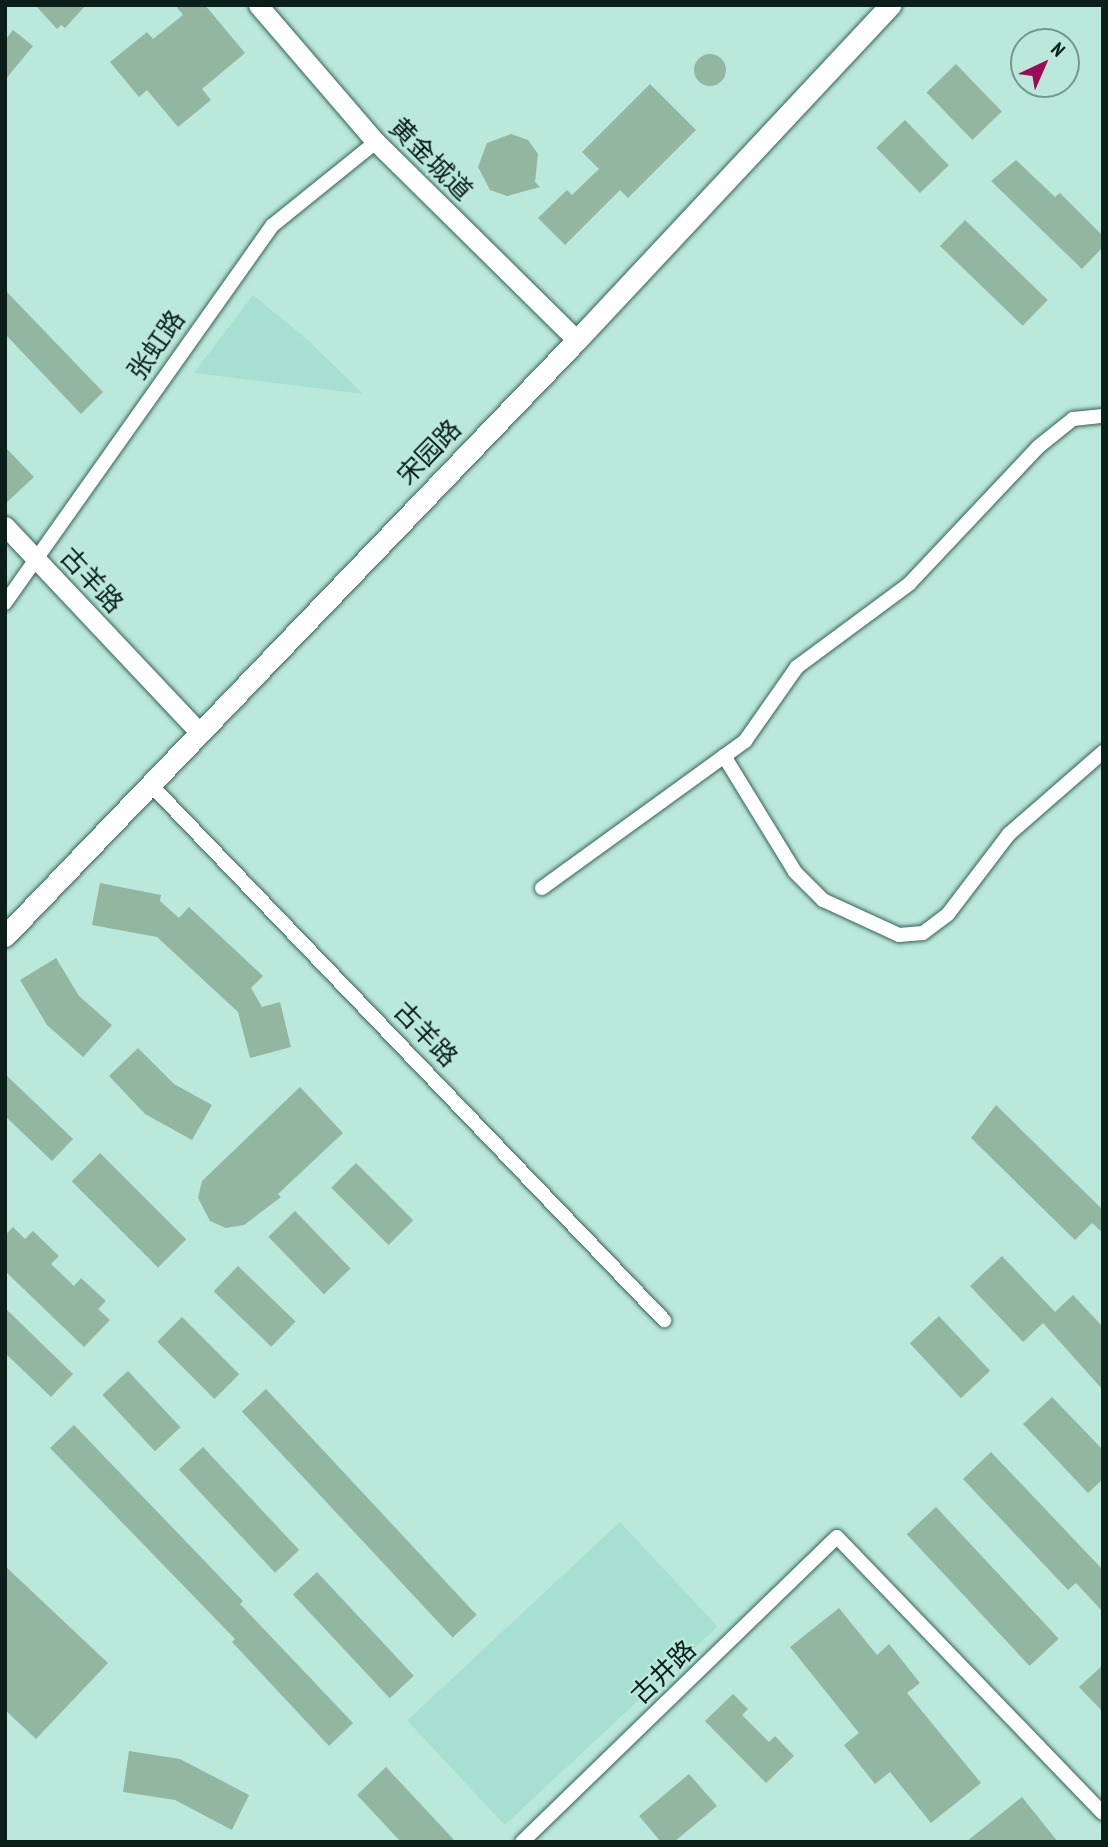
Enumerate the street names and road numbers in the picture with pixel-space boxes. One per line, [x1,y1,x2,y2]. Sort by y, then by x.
street label: 黄金城道 [383,111,479,207]
street label: 张虹路 [121,304,191,386]
street label: 宋园路 [391,413,467,491]
street label: 古羊路 [54,541,130,619]
street label: 古羊路 [388,995,464,1073]
street label: 古井路 [624,1634,702,1710]

